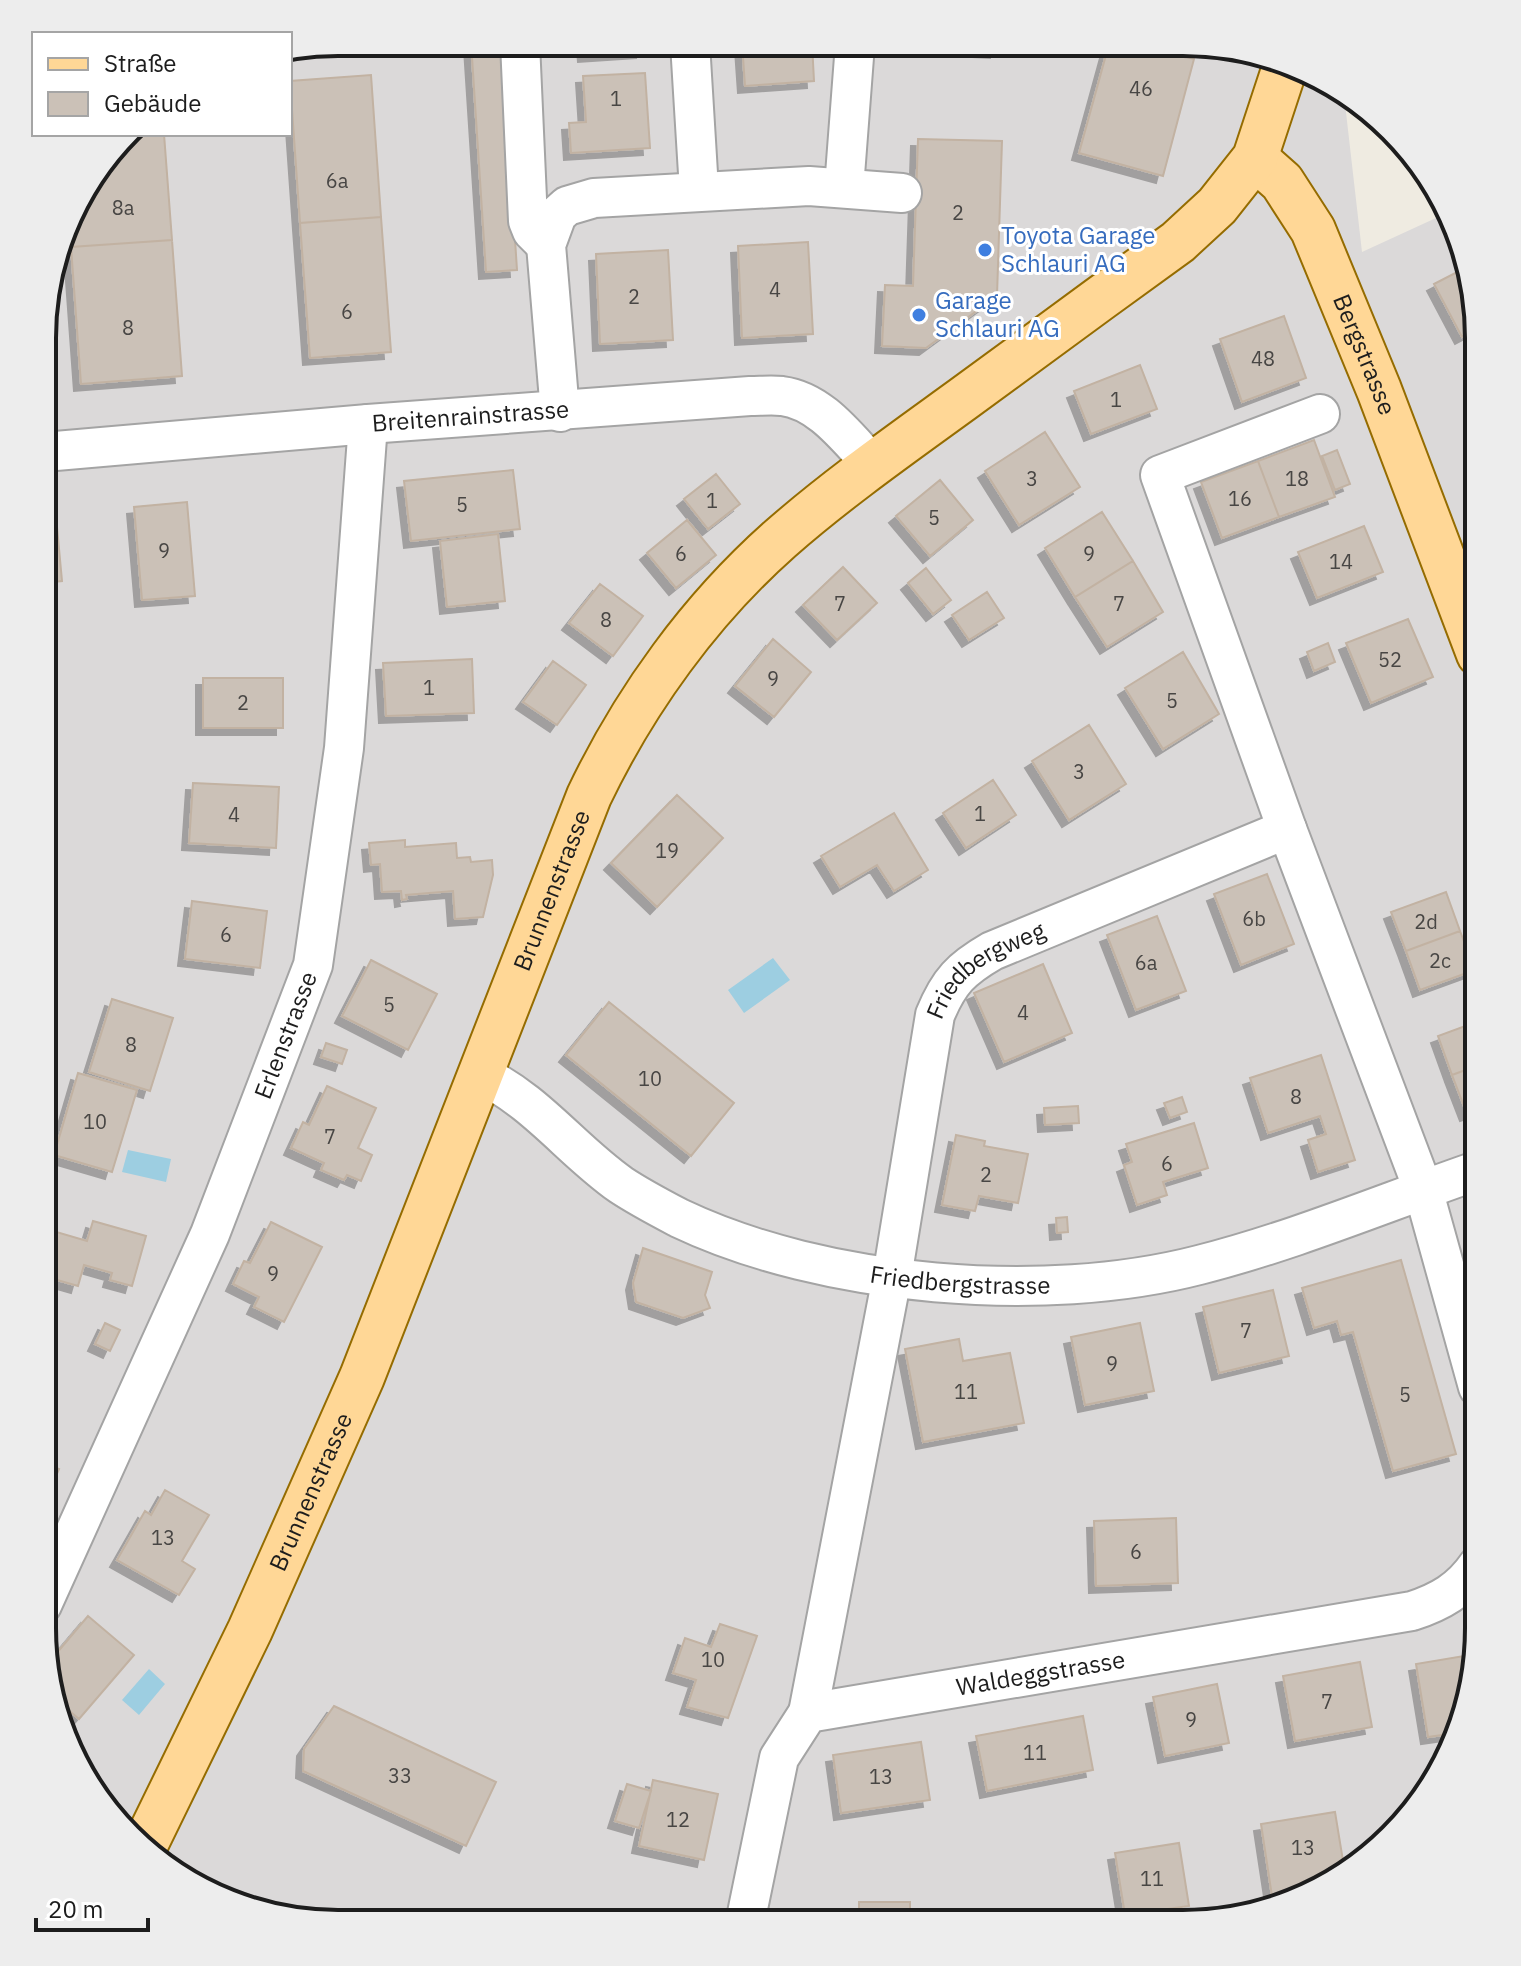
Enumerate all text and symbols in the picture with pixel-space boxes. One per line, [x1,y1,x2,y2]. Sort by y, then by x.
legend [32,32,292,136]
text: Straße [104,47,176,79]
house number: 46 [1129,75,1153,102]
house number: 1 [610,85,622,112]
text: Gebäude [104,87,201,119]
house number: 6a [326,167,349,194]
house number: 8a [112,194,135,221]
house number: 2 [952,199,964,226]
place label: Toyota Garage Schlauri AG [1001,219,1155,279]
marker: Toyota Garage Schlauri AG [976,241,994,259]
house number: 4 [769,276,781,303]
house number: 2 [628,283,640,310]
place label: Garage Schlauri AG [935,284,1060,344]
street label: Bergstrasse [1326,289,1404,419]
house number: 6 [341,298,353,325]
marker: Garage Schlauri AG [910,306,928,324]
house number: 8 [122,314,134,341]
house number: 48 [1251,345,1275,372]
house number: 1 [1110,386,1122,413]
street label: Breitenrainstrasse [371,392,570,439]
house number: 3 [1026,465,1038,492]
house number: 18 [1285,465,1309,492]
house number: 16 [1228,485,1252,512]
house number: 1 [706,487,718,514]
house number: 5 [456,491,468,518]
house number: 5 [928,504,940,531]
house number: 9 [158,537,170,564]
house number: 6 [675,540,687,567]
house number: 9 [1083,540,1095,567]
house number: 14 [1329,548,1353,575]
house number: 7 [834,590,846,617]
house number: 7 [1113,590,1125,617]
house number: 8 [600,606,612,633]
house number: 52 [1378,646,1402,673]
house number: 9 [767,665,779,692]
house number: 1 [423,674,435,701]
house number: 5 [1166,687,1178,714]
house number: 2 [237,689,249,716]
house number: 3 [1073,758,1085,785]
house number: 1 [974,800,986,827]
house number: 4 [228,801,240,828]
street label: Brunnenstrasse [505,805,597,975]
house number: 19 [655,837,679,864]
house number: 6b [1242,905,1266,932]
house number: 2d [1414,908,1438,935]
street label: Friedbergweg [918,914,1050,1024]
house number: 6 [220,921,232,948]
house number: 2c [1429,947,1451,974]
house number: 6a [1135,949,1158,976]
street label: Erlenstrasse [246,967,324,1103]
house number: 5 [383,991,395,1018]
house number: 4 [1017,999,1029,1026]
house number: 8 [125,1031,137,1058]
house number: 10 [638,1065,662,1092]
house number: 8 [1290,1083,1302,1110]
house number: 10 [83,1108,107,1135]
house number: 7 [324,1123,336,1150]
house number: 6 [1161,1150,1173,1177]
house number: 2 [980,1161,992,1188]
street label: Friedbergstrasse [868,1258,1051,1301]
house number: 9 [267,1260,279,1287]
house number: 7 [1240,1317,1252,1344]
house number: 9 [1106,1350,1118,1377]
house number: 11 [954,1378,978,1405]
house number: 5 [1399,1381,1411,1408]
street label: Brunnenstrasse [261,1407,359,1576]
house number: 13 [151,1524,175,1551]
house number: 6 [1130,1538,1142,1565]
street label: Waldeggstrasse [954,1643,1128,1703]
house number: 10 [701,1646,725,1673]
house number: 7 [1321,1688,1333,1715]
house number: 9 [1185,1706,1197,1733]
house number: 11 [1023,1739,1047,1766]
house number: 33 [388,1762,412,1789]
house number: 13 [869,1763,893,1790]
house number: 12 [666,1806,690,1833]
house number: 13 [1291,1834,1315,1861]
house number: 11 [1140,1865,1164,1892]
scale bar [36,1882,148,1932]
text: 20 m [48,1893,103,1925]

